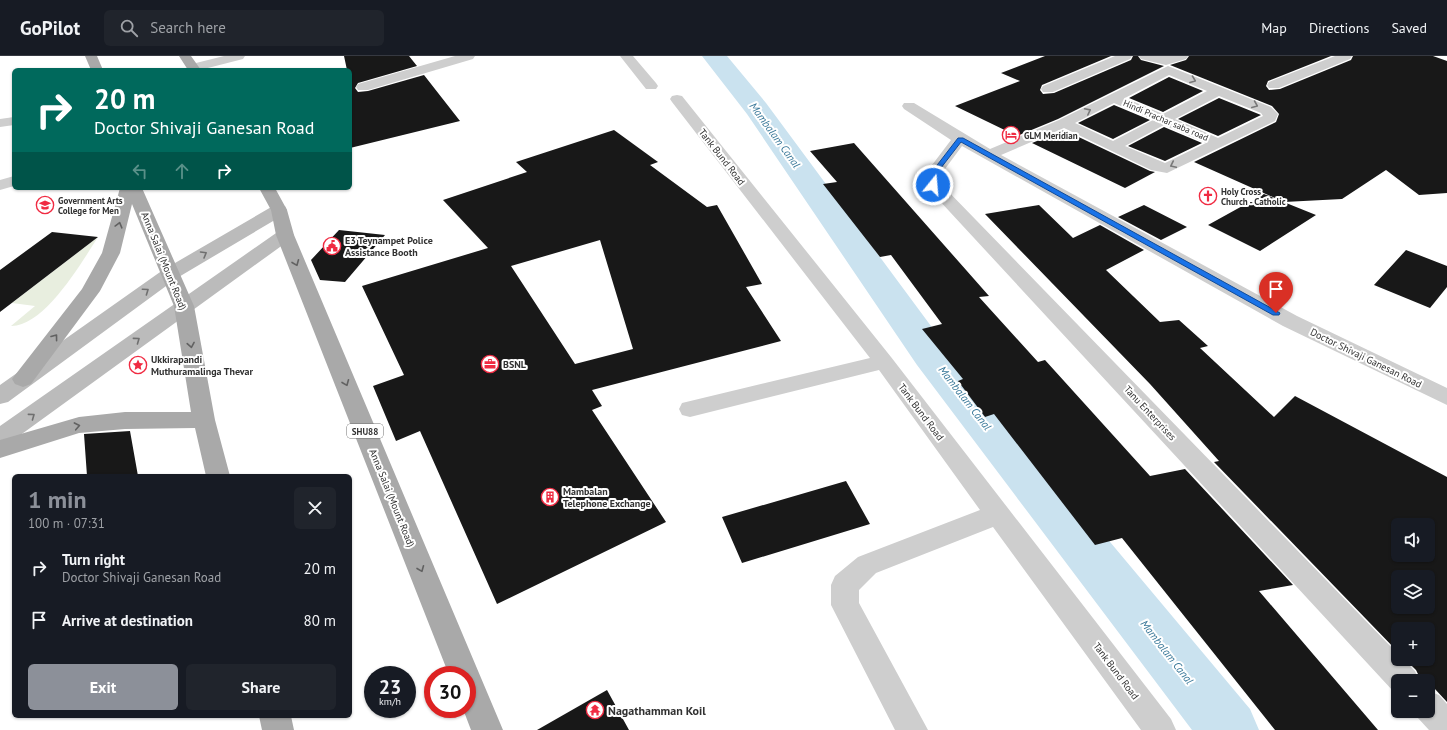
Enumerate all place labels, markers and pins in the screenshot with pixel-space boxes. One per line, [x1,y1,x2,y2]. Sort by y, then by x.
hotel icon: GLM Meridian [1001,125,1021,145]
place label: GLM Meridian [1024,130,1078,141]
church icon: Holy Cross Church - Catholic [1198,186,1218,206]
place label: Holy Cross Church - Catholic [1221,186,1286,207]
school or university icon: Government Arts College for Men [35,195,55,215]
place label: Government Arts College for Men [58,195,123,216]
place label: E3 Teynampet Police Assistance Booth [345,234,433,259]
public building icon: E3 Teynampet Police Assistance Booth [322,236,342,256]
pin [1259,272,1293,313]
place label: Ukkirapandi Muthuramalinga Thevar [151,353,254,378]
office icon: BSNL [480,354,500,374]
place icon: Ukkirapandi Muthuramalinga Thevar [128,355,148,375]
place label: BSNL [503,358,527,371]
place label: Mambalan Telephone Exchange [563,485,651,510]
building icon: Mambalan Telephone Exchange [540,487,560,507]
temple icon: Nagathamman Koil [585,700,605,720]
place label: Nagathamman Koil [608,703,706,718]

